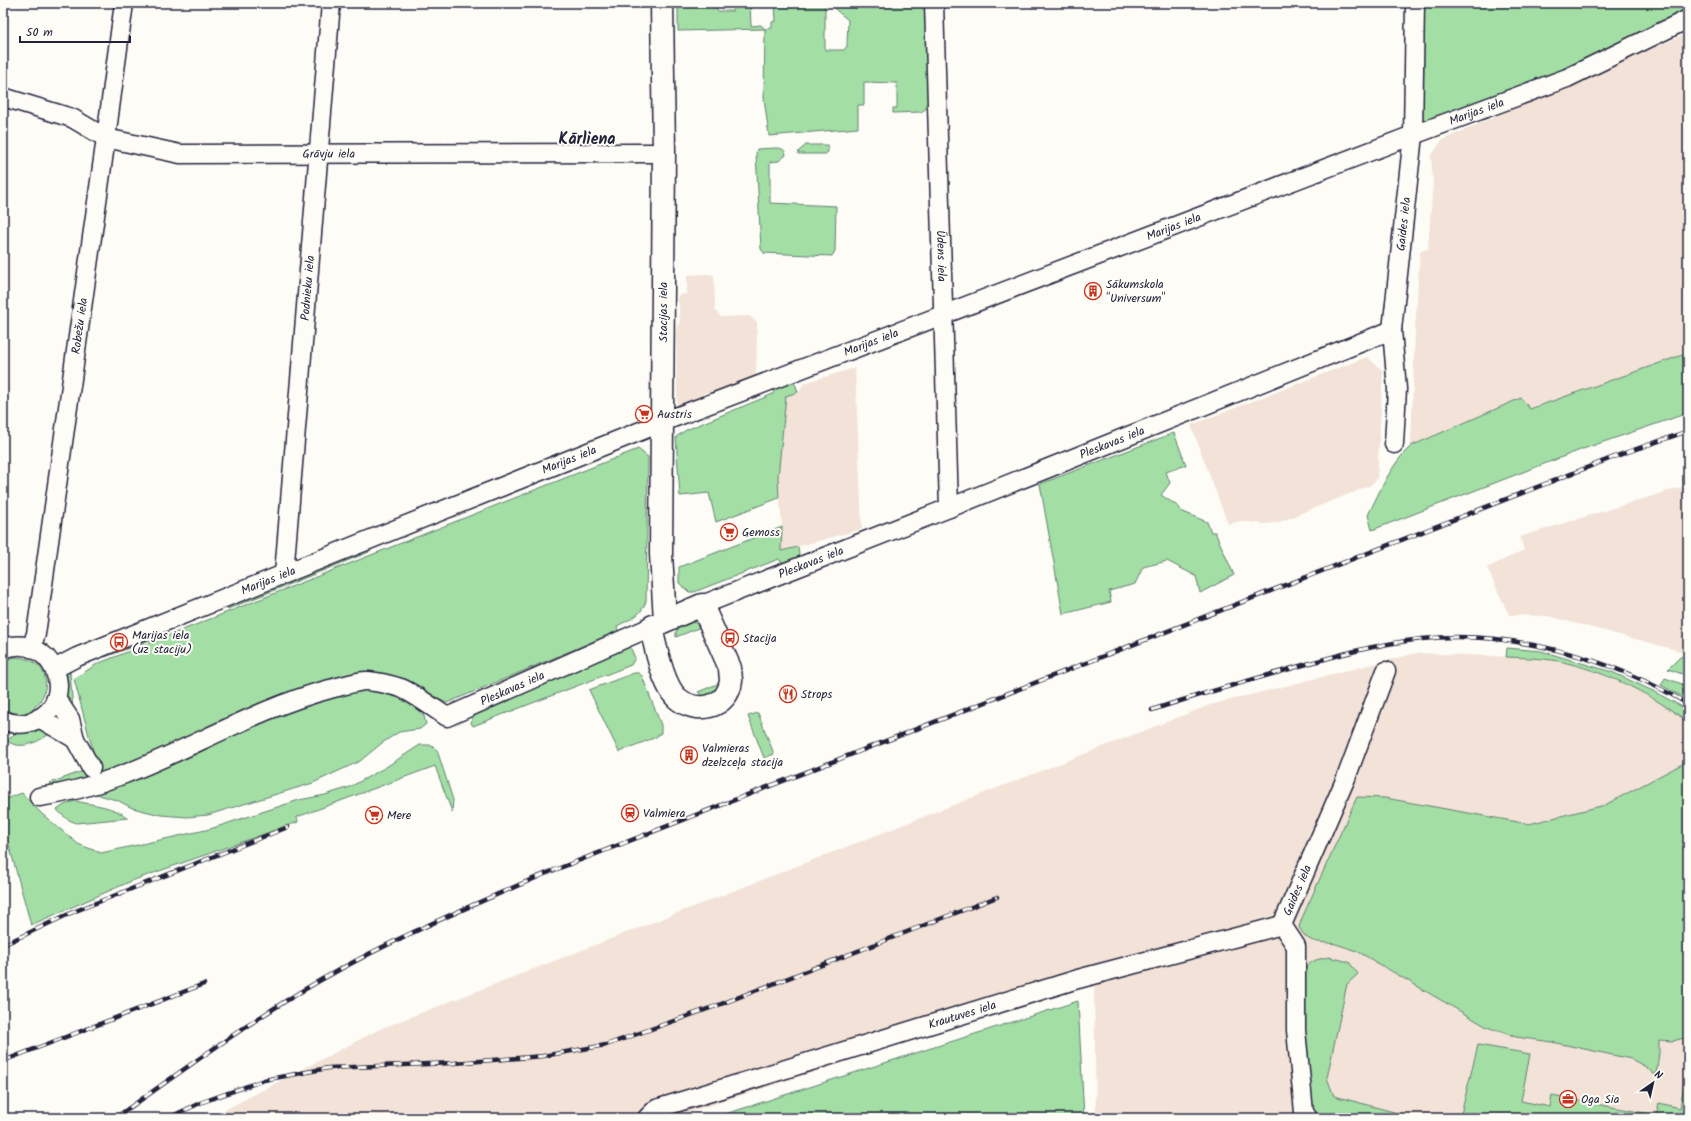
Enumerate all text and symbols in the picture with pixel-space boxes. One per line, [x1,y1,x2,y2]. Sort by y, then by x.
scale bar [20,18,130,44]
text: 50 m [26,23,53,42]
street label: Marijas iela [1446,93,1507,130]
district label: Kārliena [559,127,615,152]
street label: Grāvju iela [302,144,355,163]
street label: Gaides iela [1391,196,1416,252]
street label: Marijas iela [1143,207,1204,246]
street label: Ūdens iela [931,230,952,282]
street label: Podnieku iela [295,254,320,322]
place label: Sākumskola "Universum" [1106,275,1165,308]
street label: Stacijas iela [654,281,673,342]
building icon: Sākumskola "Universum" [1083,281,1103,301]
street label: Robežu iela [66,296,93,355]
street label: Marijas iela [841,323,902,361]
supermarket icon: Austris [634,404,654,424]
place label: Austris [657,405,692,424]
street label: Pleskavas iela [1077,421,1148,464]
street label: Marijas iela [539,440,600,479]
supermarket icon: Gemoss [719,522,739,542]
place label: Gemoss [742,523,780,542]
street label: Pleskavas iela [775,541,847,584]
street label: Marijas iela [238,561,299,600]
place label: Marijas iela (uz staciju) [132,626,192,659]
bus stop icon: Stacija [720,628,740,648]
place label: Stacija [743,629,777,648]
bus stop icon: Marijas iela (uz staciju) [109,632,129,652]
street label: Pleskavas iela [477,665,548,711]
restaurant icon: Strops [778,684,798,704]
place label: Strops [801,685,832,704]
place label: Valmieras dzelzceļa stacija [702,739,784,772]
building icon: Valmieras dzelzceļa stacija [679,745,699,765]
station icon: Valmiera [620,803,640,823]
place label: Valmiera [643,804,686,823]
supermarket icon: Mere [364,805,384,825]
place label: Mere [387,806,412,825]
street label: Gaides iela [1278,861,1317,919]
street label: Krautuves iela [926,995,999,1034]
north arrow [1633,1063,1673,1103]
text: N [1650,1066,1666,1085]
office icon: Oga Sia [1558,1089,1578,1109]
place label: Oga Sia [1581,1090,1620,1109]

